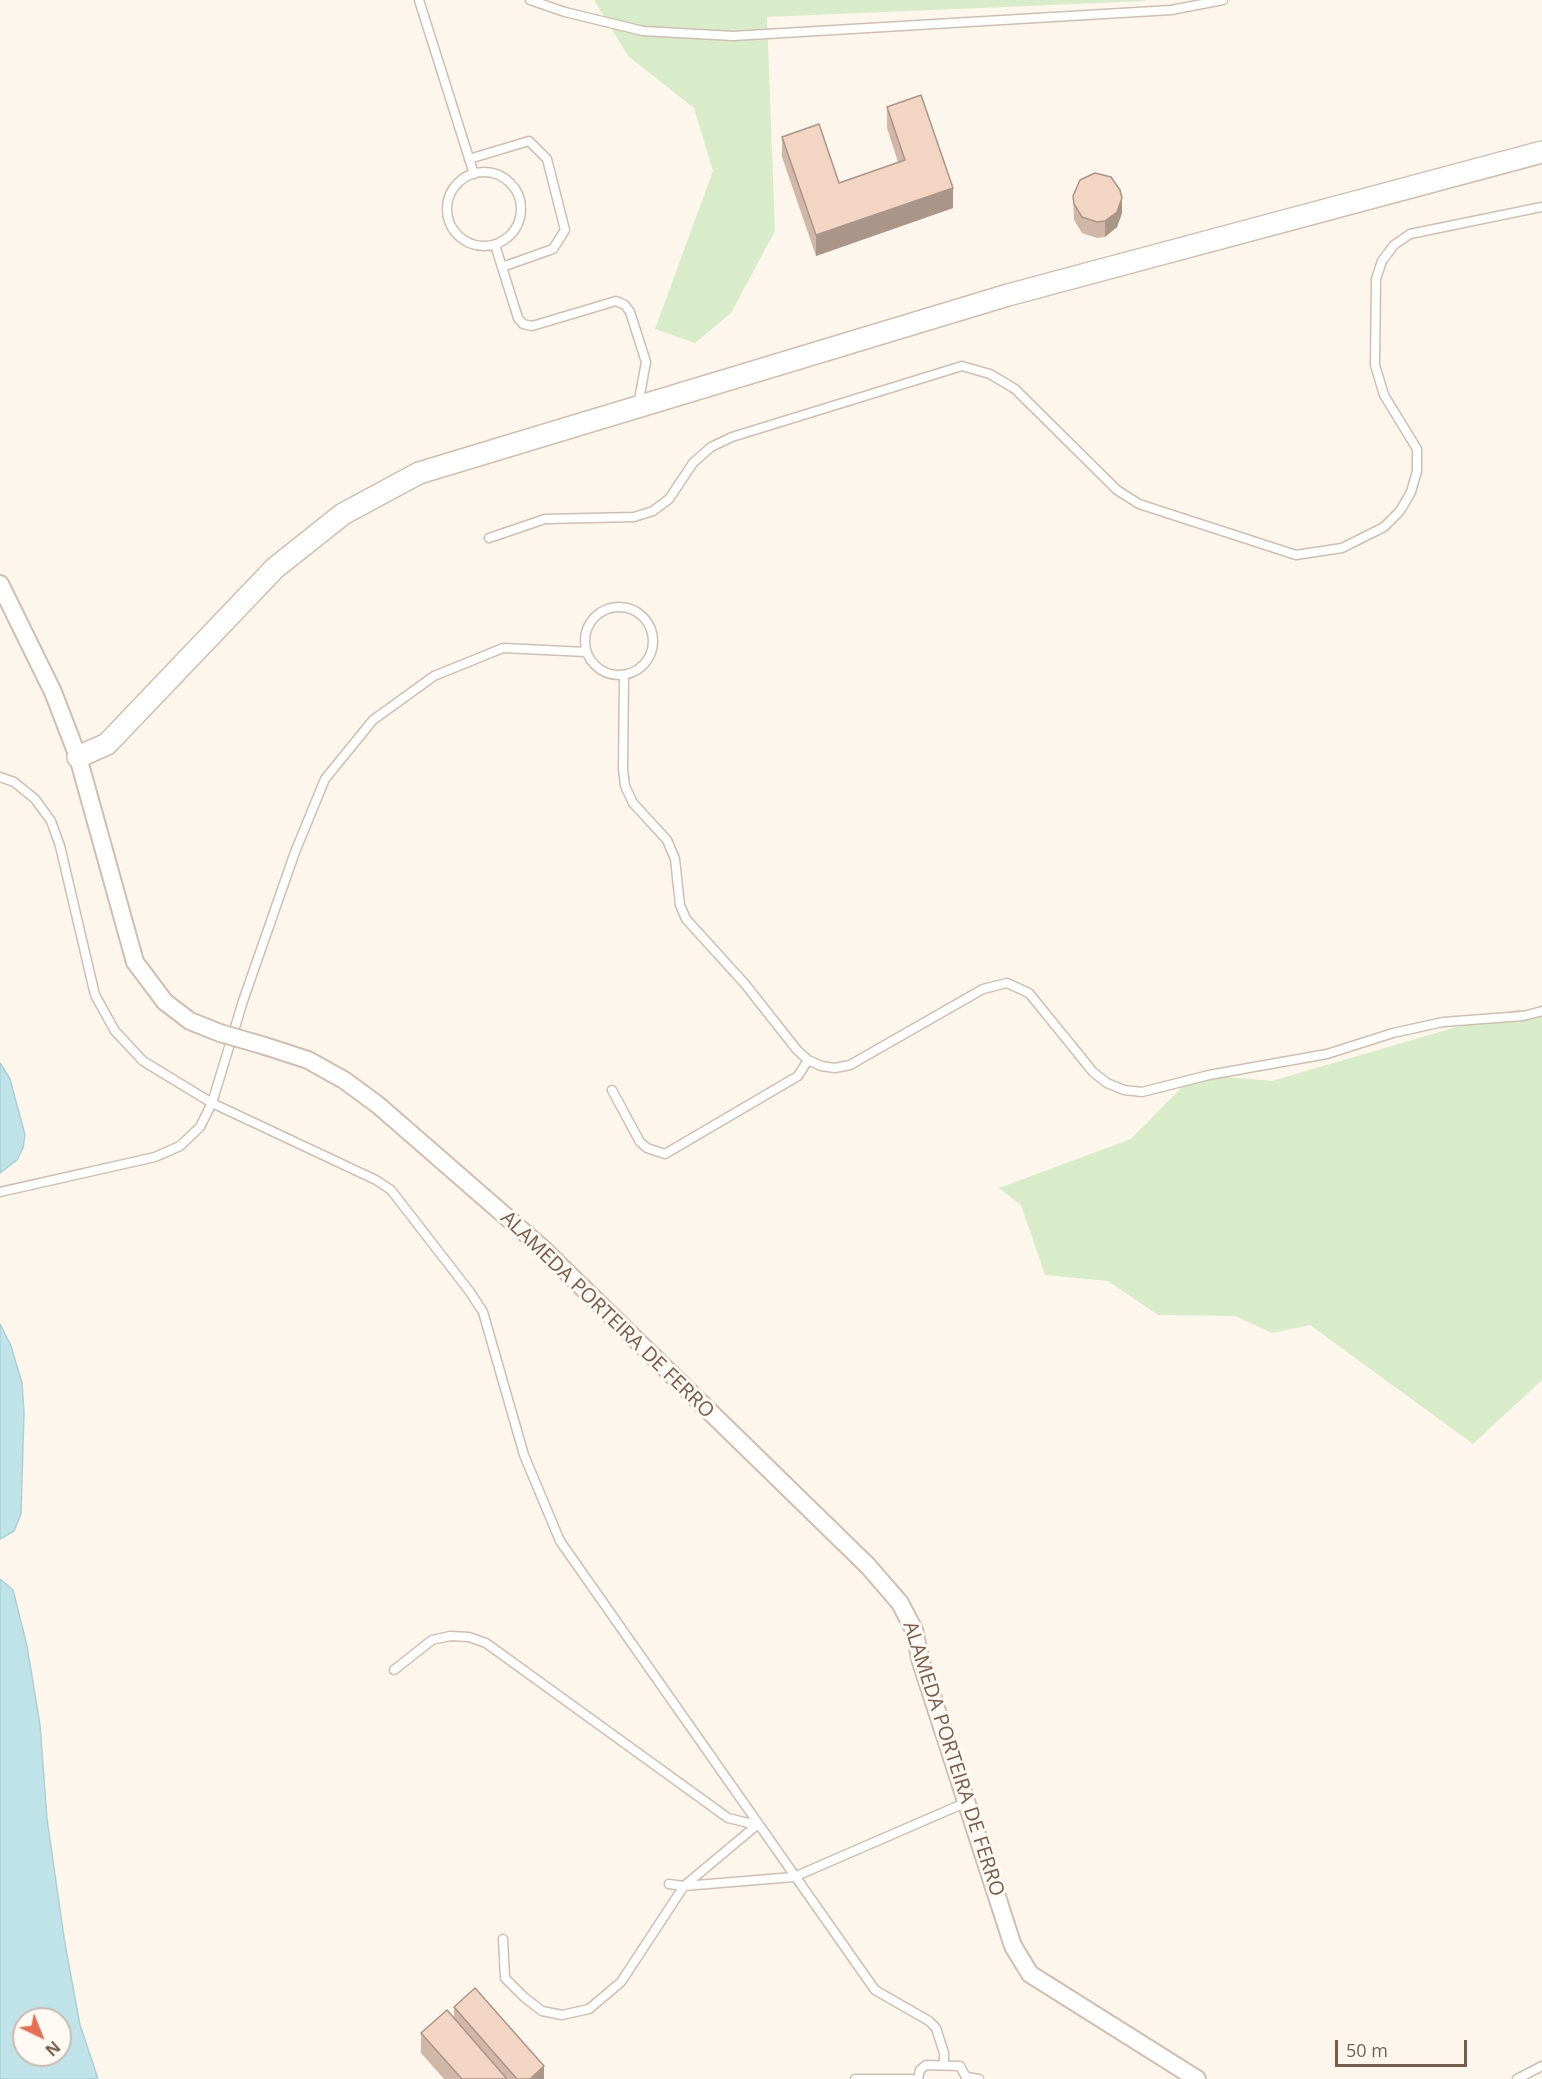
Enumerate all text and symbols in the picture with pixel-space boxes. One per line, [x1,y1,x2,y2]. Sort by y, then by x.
street label: ALAMEDA PORTEIRA DE FERRO [495,1207,719,1423]
street label: ALAMEDA PORTEIRA DE FERRO [897,1619,1009,1899]
north arrow [12,2007,72,2067]
scale bar [1338,2028,1470,2066]
text: N [41,2036,65,2061]
text: 50 m [1346,2038,1388,2062]

